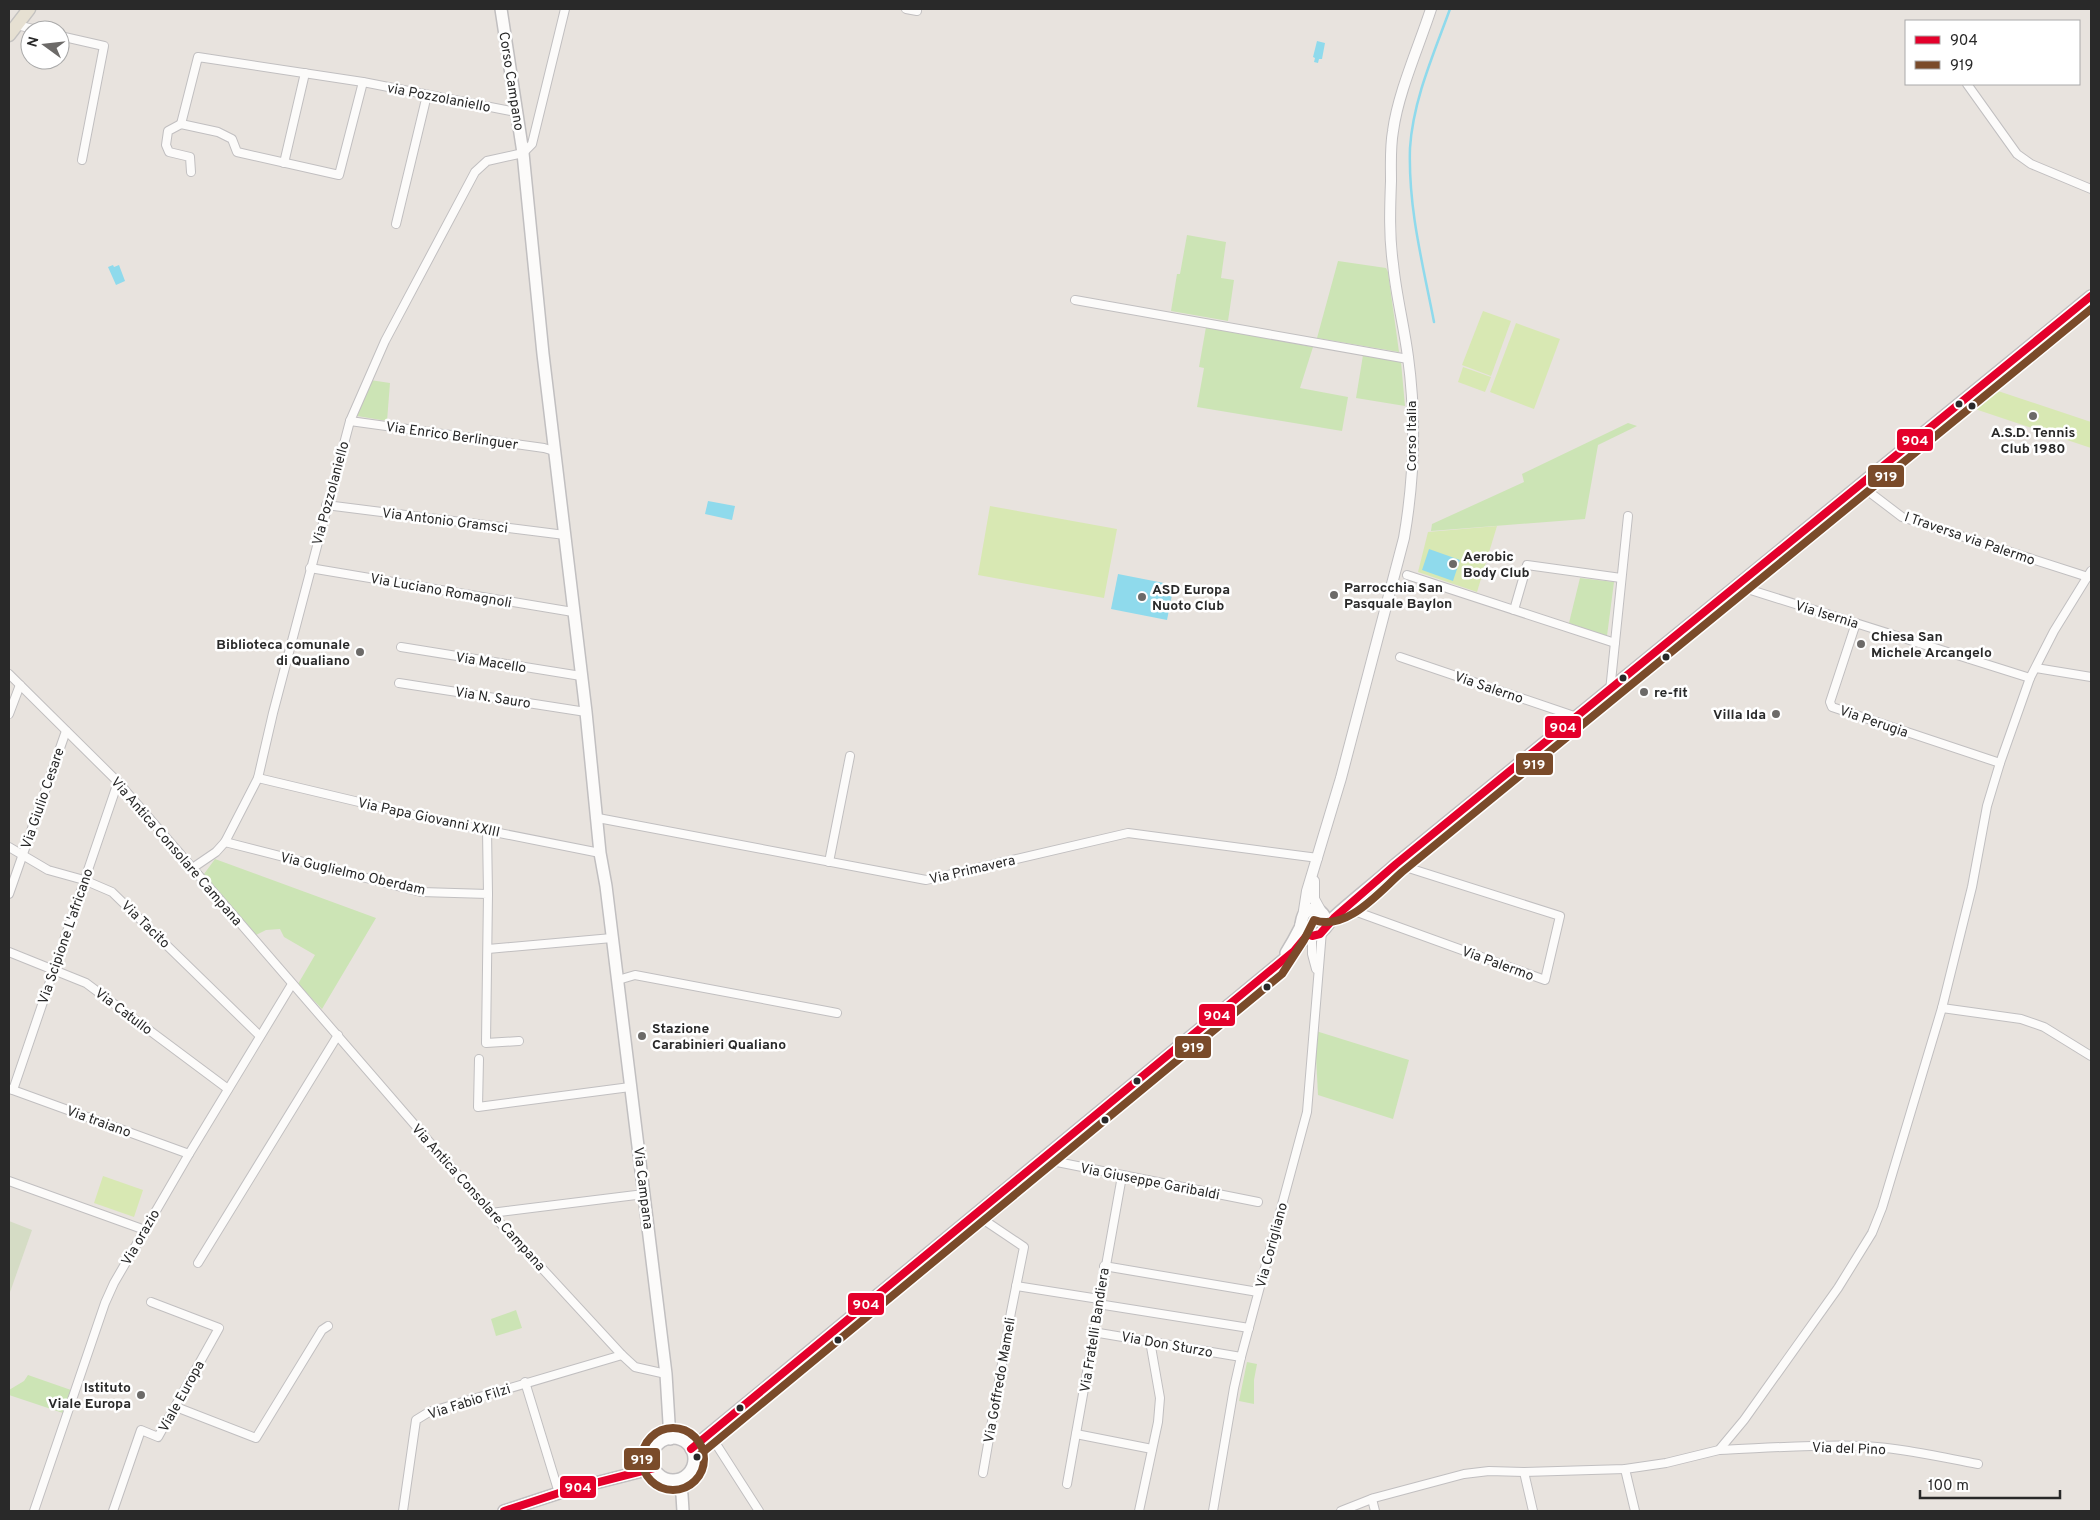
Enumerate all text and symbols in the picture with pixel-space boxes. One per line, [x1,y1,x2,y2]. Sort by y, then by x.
north arrow [20,20,70,70]
legend [1905,20,2080,85]
street label: Corso Campano [494,31,527,132]
text: 904 [1950,32,1978,51]
text: N [24,35,43,49]
text: 919 [1950,57,1974,76]
street label: via Pozzolaniello [386,80,492,117]
unlabelled marker [1954,399,1964,409]
street label: Corso Italia [1404,401,1421,471]
unlabelled marker [1967,401,1977,411]
marker: A.S.D. Tennis Club 1980 [2027,410,2039,422]
street label: Via Enrico Berlinguer [385,419,520,454]
place label: A.S.D. Tennis Club 1980 [1991,425,2075,458]
line badge: 904 [1896,428,1934,452]
text: 904 [1902,433,1928,450]
street label: Via Pozzolaniello [309,439,354,547]
line badge: 919 [1867,464,1905,488]
text: 919 [1875,469,1897,486]
street label: Via Antonio Gramsci [381,505,509,538]
street label: I Traversa via Palermo [1902,509,2037,570]
place label: Aerobic Body Club [1463,549,1530,582]
marker: Aerobic Body Club [1447,558,1459,570]
street label: Via Luciano Romagnoli [369,571,513,612]
place label: Parrocchia San Pasquale Baylon [1344,580,1452,613]
place label: ASD Europa Nuoto Club [1152,582,1230,615]
marker: Parrocchia San Pasquale Baylon [1328,589,1340,601]
marker: ASD Europa Nuoto Club [1136,591,1148,603]
street label: Via Isernia [1793,598,1860,633]
place label: Chiesa San Michele Arcangelo [1871,629,1992,662]
place label: Biblioteca comunale di Qualiano [216,637,350,670]
marker: Chiesa San Michele Arcangelo [1855,638,1867,650]
marker: Biblioteca comunale di Qualiano [354,646,366,658]
street label: Via Macello [454,649,528,678]
unlabelled marker [1661,652,1671,662]
street label: Via Salerno [1452,669,1525,708]
unlabelled marker [1618,673,1628,683]
street label: Via N. Sauro [454,684,532,713]
place label: re-fit [1654,685,1688,702]
marker: re-fit [1638,686,1650,698]
street label: Via Perugia [1837,703,1910,742]
place label: Villa Ida [1713,707,1766,724]
marker: Villa Ida [1770,708,1782,720]
line badge: 904 [1544,715,1582,739]
text: 904 [1550,720,1576,737]
street label: Via Giulio Cesare [18,746,69,851]
line badge: 919 [1515,752,1554,776]
text: 919 [1523,757,1545,774]
street label: Via Antica Consolare Campana [107,774,245,930]
street label: Via Papa Giovanni XXIII [356,795,501,842]
street label: Via Guglielmo Oberdam [278,849,427,899]
street label: Via Primavera [928,852,1017,889]
street label: Via Scipione L'africano [35,866,98,1007]
street label: Via Tacito [117,898,173,953]
street label: Via Palermo [1459,943,1536,985]
unlabelled marker [1262,982,1272,992]
street label: Via Catullo [91,985,155,1039]
line badge: 904 [1198,1003,1236,1027]
text: 904 [1204,1008,1230,1025]
place label: Stazione Carabinieri Qualiano [652,1021,786,1054]
marker: Stazione Carabinieri Qualiano [636,1030,648,1042]
line badge: 919 [1174,1035,1212,1059]
text: 919 [1182,1040,1204,1057]
unlabelled marker [1132,1076,1142,1086]
street label: Via traiano [64,1103,133,1142]
unlabelled marker [1100,1115,1110,1125]
street label: Via Antica Consolare Campana [407,1121,548,1275]
street label: Via Campana [629,1146,656,1230]
street label: Via Giuseppe Garibaldi [1078,1161,1221,1204]
street label: Via Corigliano [1253,1201,1292,1290]
street label: Via orazio [118,1206,164,1269]
street label: Via Fratelli Bandiera [1077,1267,1114,1394]
line badge: 904 [847,1292,885,1316]
text: 904 [853,1297,879,1314]
street label: Via Goffredo Mameli [981,1316,1020,1444]
street label: Via Don Sturzo [1120,1329,1214,1362]
unlabelled marker [833,1335,843,1345]
street label: Viale Europa [156,1358,209,1435]
place label: Istituto Viale Europa [48,1380,131,1413]
street label: Via Fabio Filzi [426,1381,513,1424]
marker: Istituto Viale Europa [135,1389,147,1401]
unlabelled marker [735,1403,745,1413]
street label: Via del Pino [1812,1440,1886,1459]
line badge: 919 [623,1447,661,1471]
text: 919 [631,1452,653,1469]
unlabelled marker [692,1452,702,1462]
scale bar [1920,1468,2060,1500]
line badge: 904 [559,1475,597,1499]
text: 100 m [1928,1477,1969,1496]
text: 904 [565,1480,591,1497]

